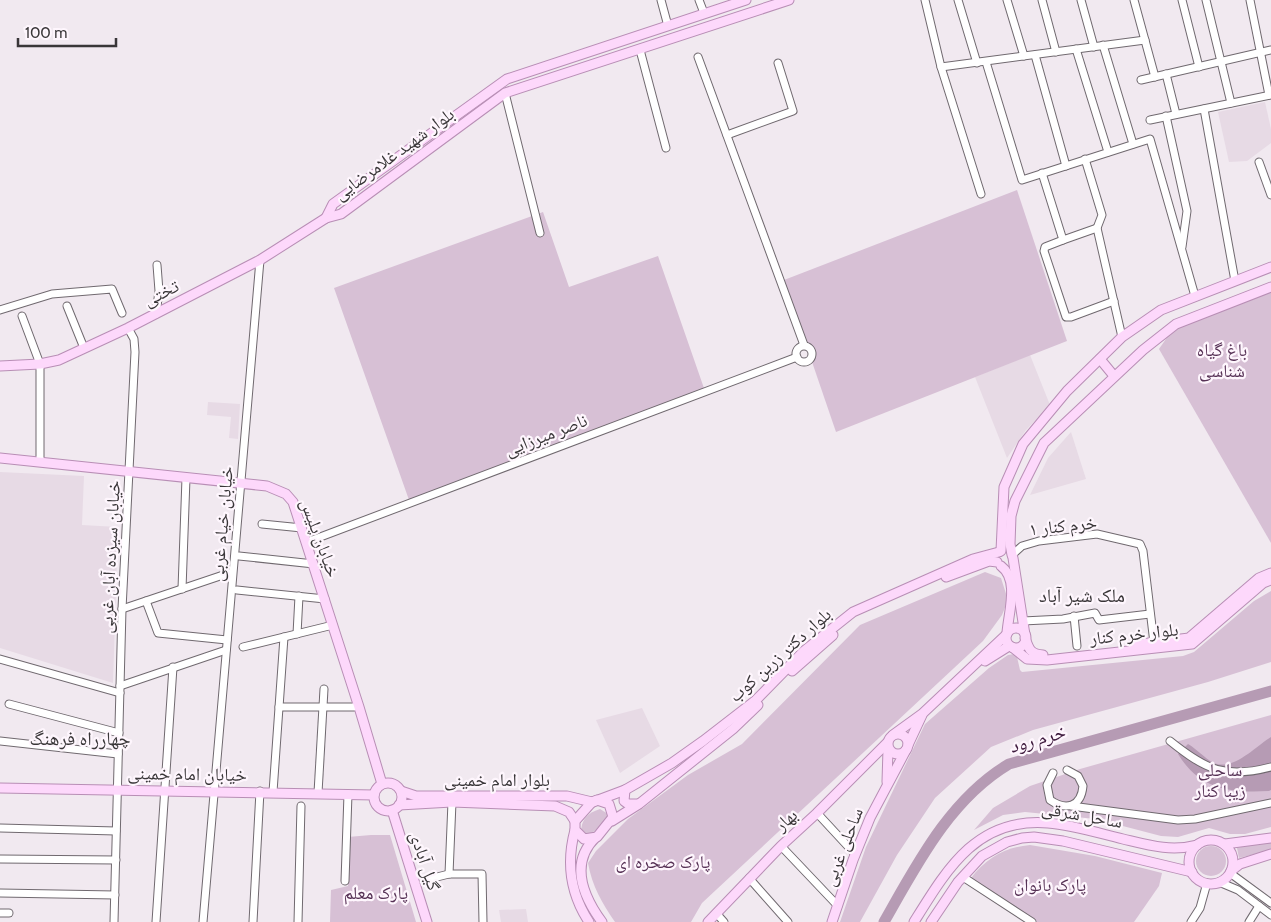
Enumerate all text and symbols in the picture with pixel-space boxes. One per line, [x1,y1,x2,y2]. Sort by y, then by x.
scale bar [18,15,115,47]
text: 100 m [25,24,67,42]
street label: بلوار شهید غلامرضایی [329,103,459,205]
street label: تختی [140,275,182,311]
park label: باغ گیاه شناسی [1197,339,1247,382]
street label: ناصر میرزایی [502,409,590,461]
street label: خیابان خیام غربی [206,465,239,583]
street label: خیابان سیزده آبان غربی [95,480,125,634]
street label: خیابان پلیس [296,496,344,580]
street label: خرم کنار ۱ [1028,512,1098,541]
district label: ملک شیر آباد [1039,584,1125,607]
street label: بلوار دکتر زرین کوب [724,603,836,707]
street label: بلوار خرم کنار [1088,618,1179,651]
water label: خرم رود [1006,720,1069,759]
district label: چهارراه فرهنگ [30,727,130,750]
park label: ساحلی زیبا کنار [1193,759,1246,802]
street label: خیابان امام خمینی [127,762,247,787]
street label: بلوار امام خمینی [444,769,550,792]
street label: ساحل شرقی [1040,797,1124,833]
street label: بهار [769,804,802,837]
street label: ساحلی غربی [818,805,868,889]
street label: گیل آبادی [405,829,445,894]
park label: پارک صخره ای [616,851,710,873]
park label: پارک بانوان [1014,874,1086,896]
park label: پارک معلم [344,882,408,905]

